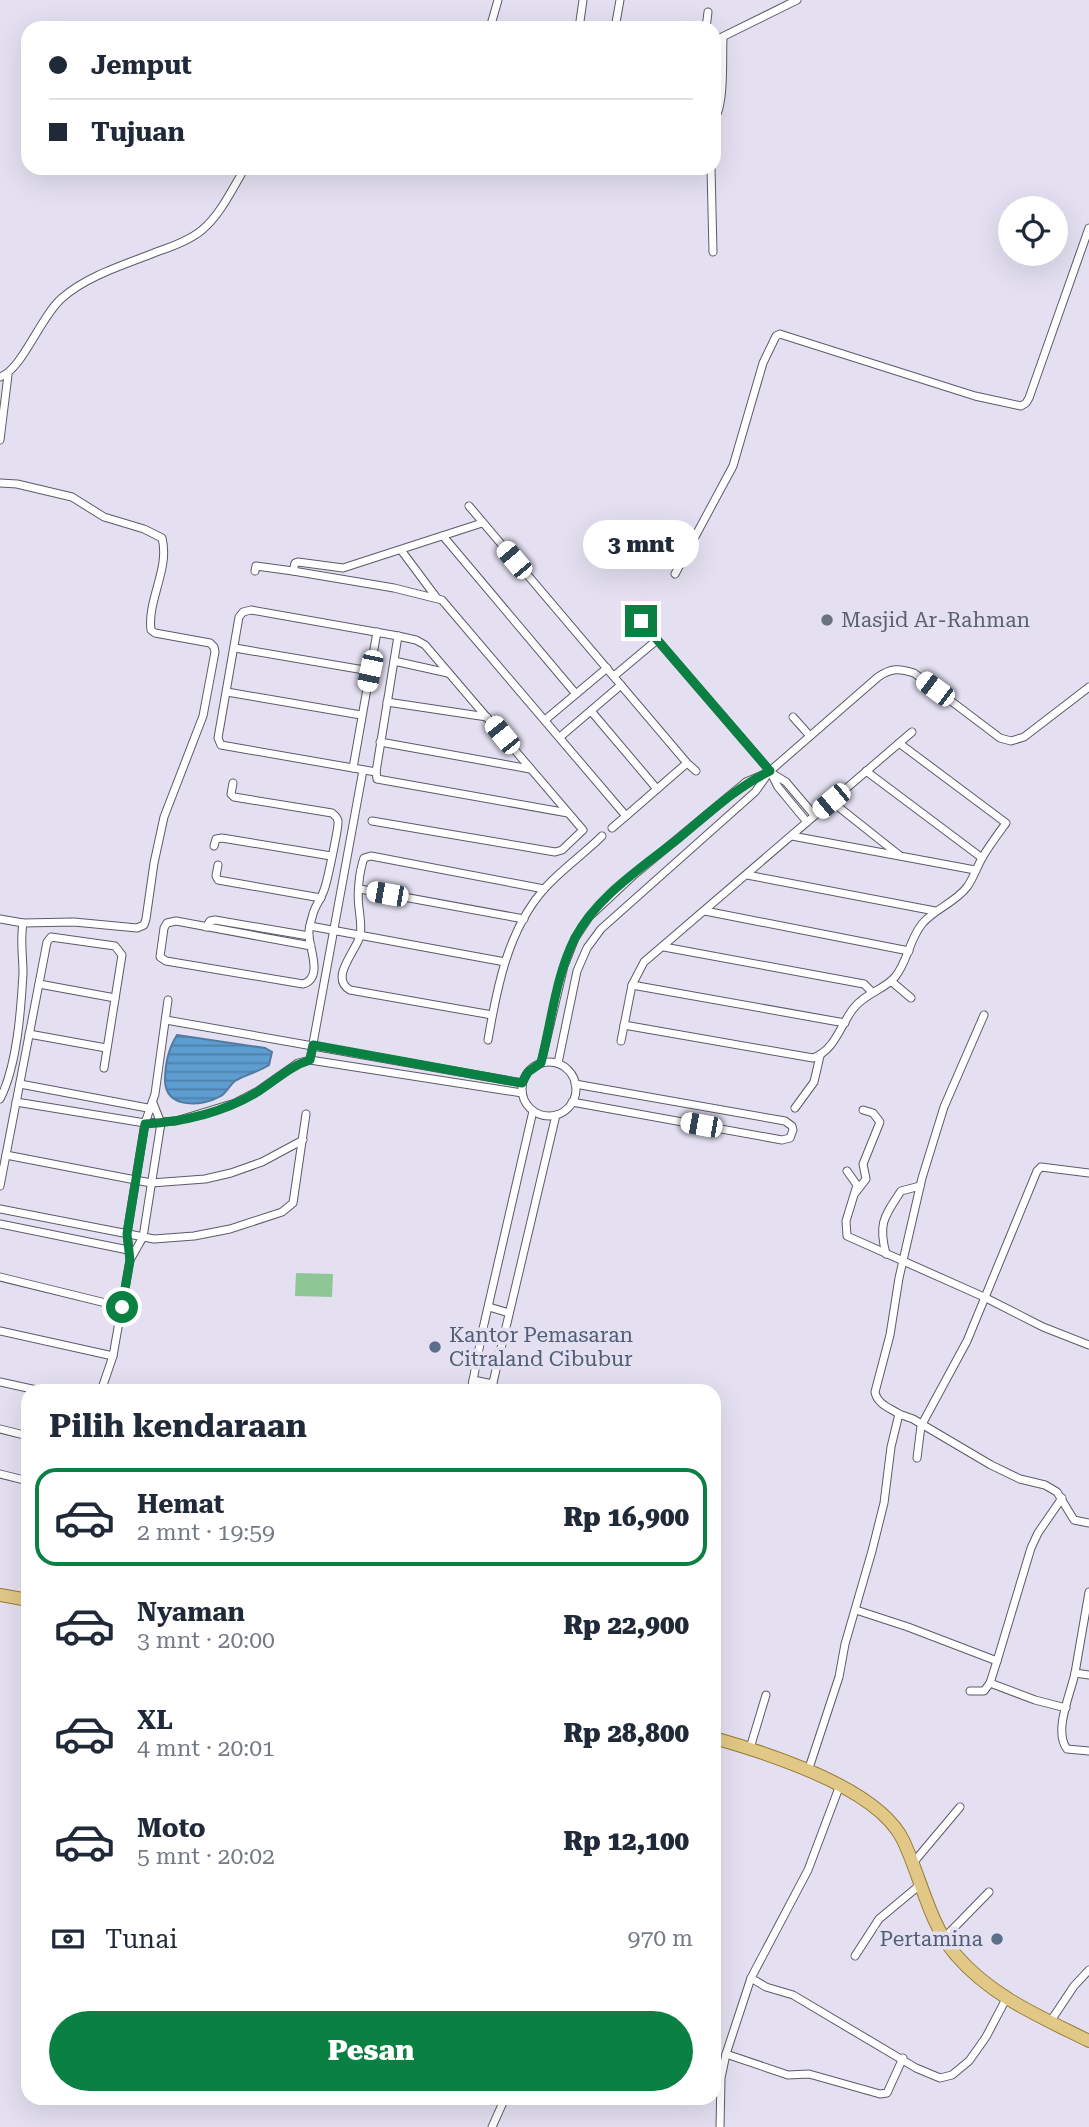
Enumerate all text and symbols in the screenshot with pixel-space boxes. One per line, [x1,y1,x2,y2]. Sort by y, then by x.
text: Jemput [91,50,192,80]
text: Tujuan [91,117,185,147]
map controls [998,196,1068,266]
button: locate [998,196,1068,266]
callout: 3 mnt [583,520,699,568]
text: 3 mnt [608,531,674,558]
car [493,537,536,583]
route end [625,605,657,637]
place label: Masjid Ar-Rahman [841,608,1031,632]
marker: Masjid Ar-Rahman [819,612,835,628]
car [356,648,385,694]
car [912,668,959,710]
car [481,712,524,758]
car [809,779,854,823]
car [365,880,410,908]
car [679,1111,724,1139]
route start [106,1291,138,1323]
place label: Kantor Pemasaran Citraland Cibubur [449,1323,634,1371]
marker: Kantor Pemasaran Citraland Cibubur [427,1339,443,1355]
text: Pilih kendaraan [49,1407,307,1445]
icon: car [53,1486,116,1549]
text: Hemat [137,1489,224,1519]
text: Rp 16,900 [563,1502,689,1532]
text: 2 mnt · 19:59 [137,1519,275,1546]
icon: car [53,1594,116,1657]
text: Nyaman [137,1597,245,1627]
text: Rp 22,900 [563,1610,689,1640]
text: 3 mnt · 20:00 [137,1627,275,1654]
icon: car [53,1702,116,1765]
text: XL [137,1705,173,1735]
text: Rp 28,800 [563,1718,689,1748]
text: 4 mnt · 20:01 [137,1735,275,1762]
icon: car [53,1810,116,1873]
text: Moto [137,1813,206,1843]
text: Rp 12,100 [563,1826,689,1856]
text: 5 mnt · 20:02 [137,1843,275,1870]
icon: cash [49,1920,87,1958]
text: Tunai [105,1924,178,1954]
text: 970 m [628,1925,693,1952]
place label: Pertamina [880,1927,984,1951]
marker: Pertamina [989,1931,1005,1947]
button: Pesan [49,2011,693,2091]

